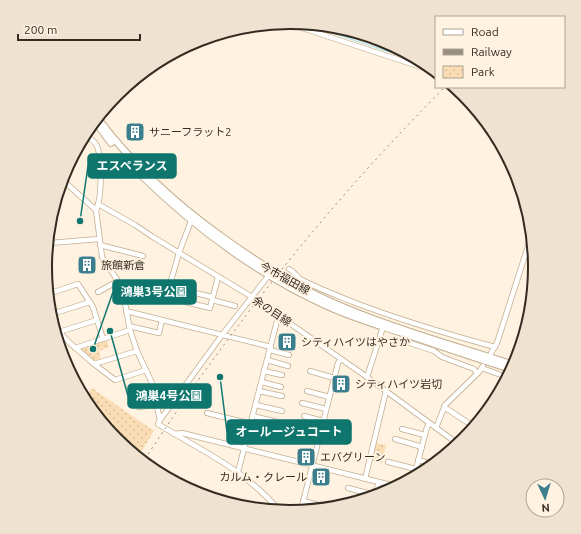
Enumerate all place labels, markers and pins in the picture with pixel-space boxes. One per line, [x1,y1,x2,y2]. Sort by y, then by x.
building icon: サニーフラット2 [124,121,146,143]
place label: サニーフラット2 [149,126,232,138]
callout: エスペランス [88,154,176,178]
building icon: 旅館新倉 [76,254,98,276]
place label: 旅館新倉 [101,259,145,271]
callout: 鴻巣3号公園 [113,280,196,304]
building icon: シティハイツはやさか [276,331,298,353]
place label: シティハイツはやさか [301,336,410,348]
building icon: シティハイツ岩切 [330,373,352,395]
place label: シティハイツ岩切 [355,378,442,390]
callout: 鴻巣4号公園 [128,384,211,408]
callout: オールージュコート [227,420,351,444]
building icon: エバグリーン [295,446,317,468]
place label: エバグリーン [320,451,385,463]
building icon: カルム・クレール [310,466,332,488]
place label: カルム・クレール [219,471,307,483]

